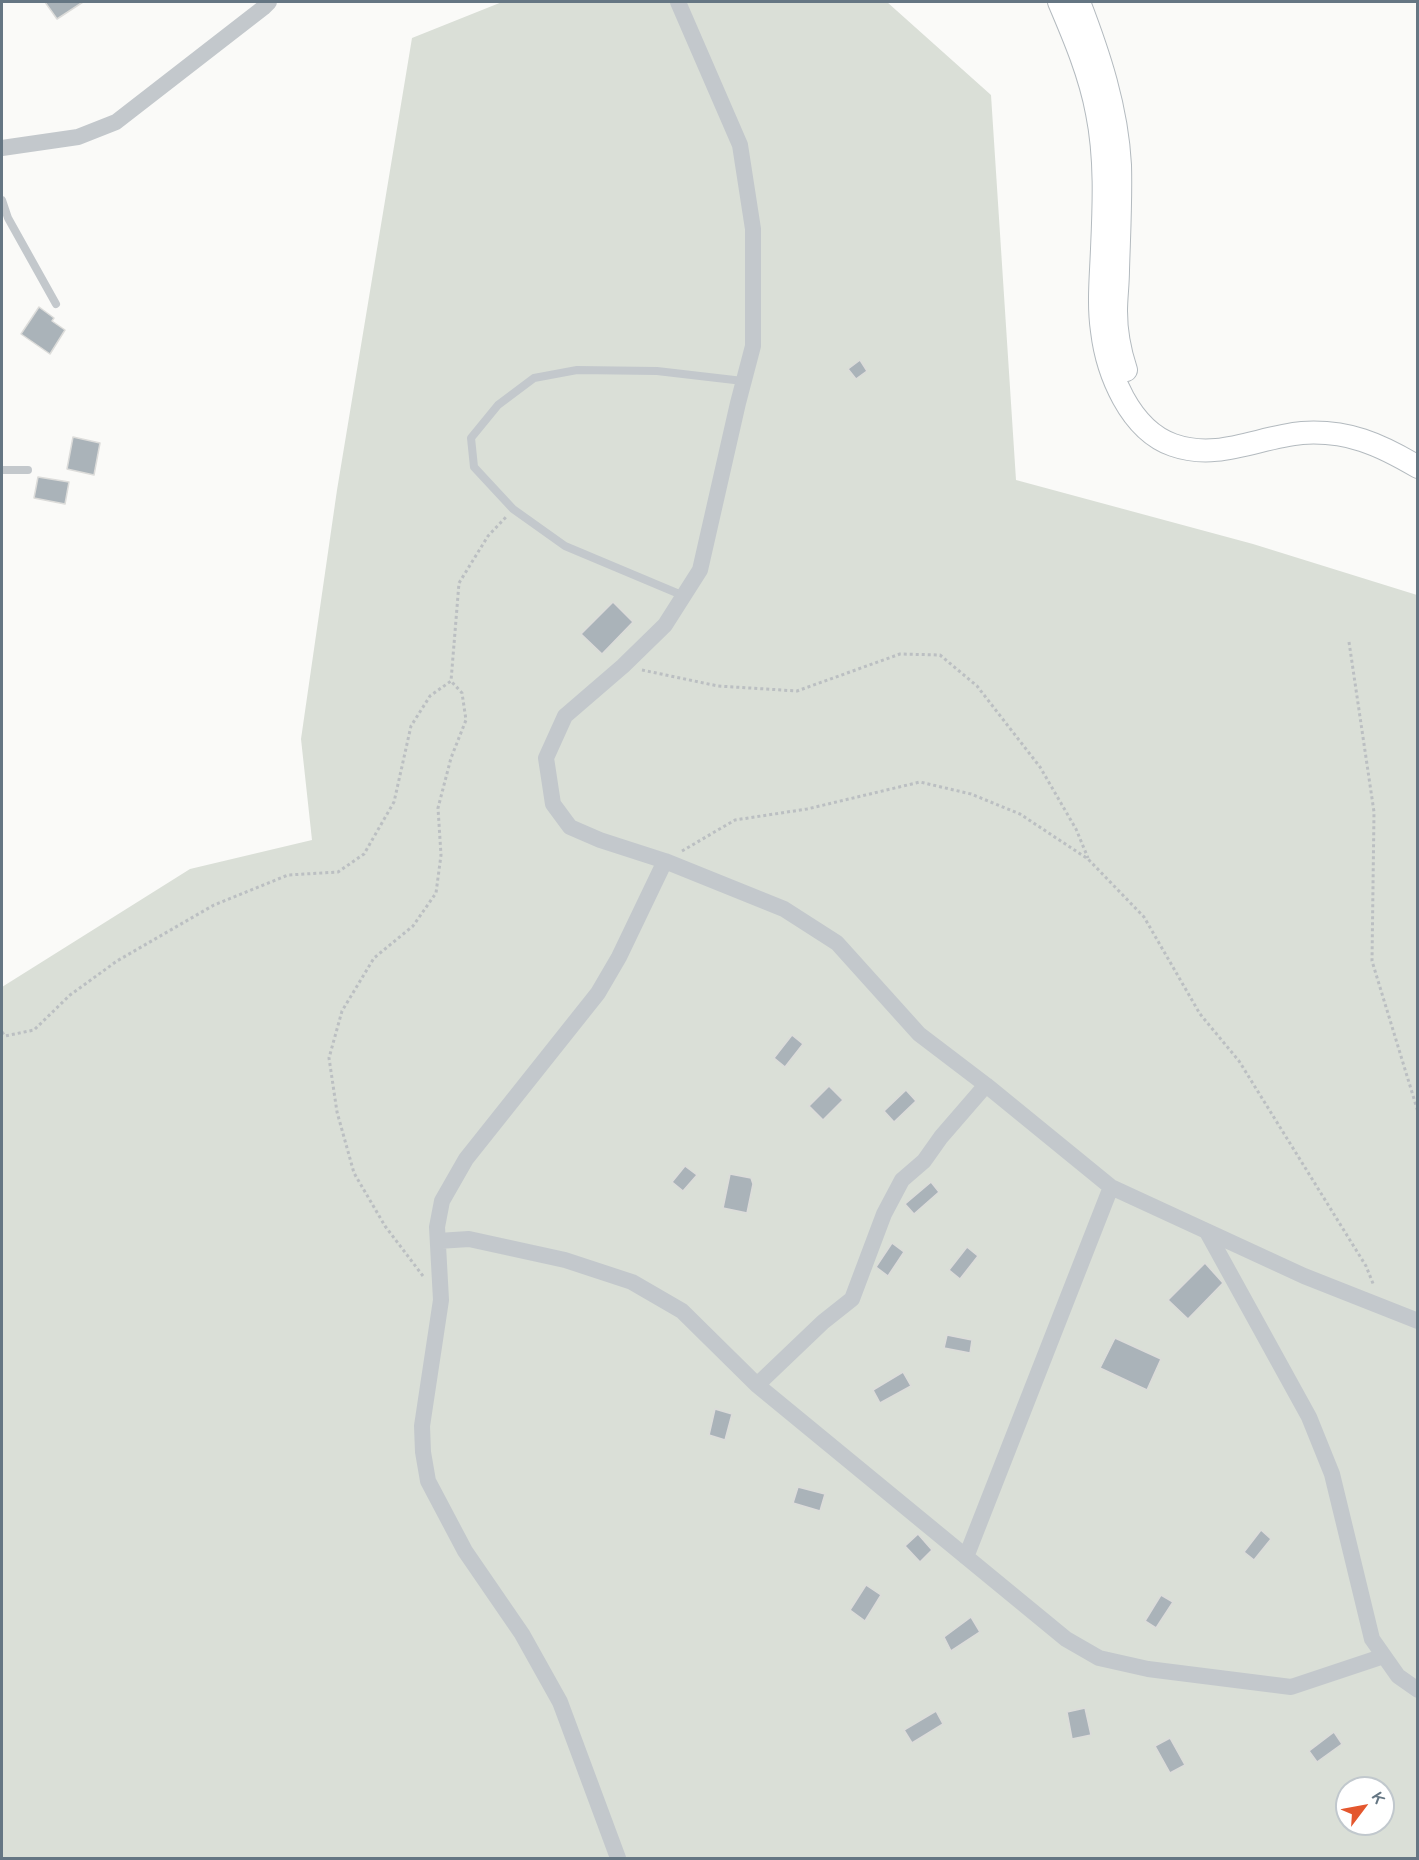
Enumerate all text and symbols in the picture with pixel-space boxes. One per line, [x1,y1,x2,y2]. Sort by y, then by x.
north arrow [1335,1776,1395,1836]
text: K [1367,1788,1390,1807]

